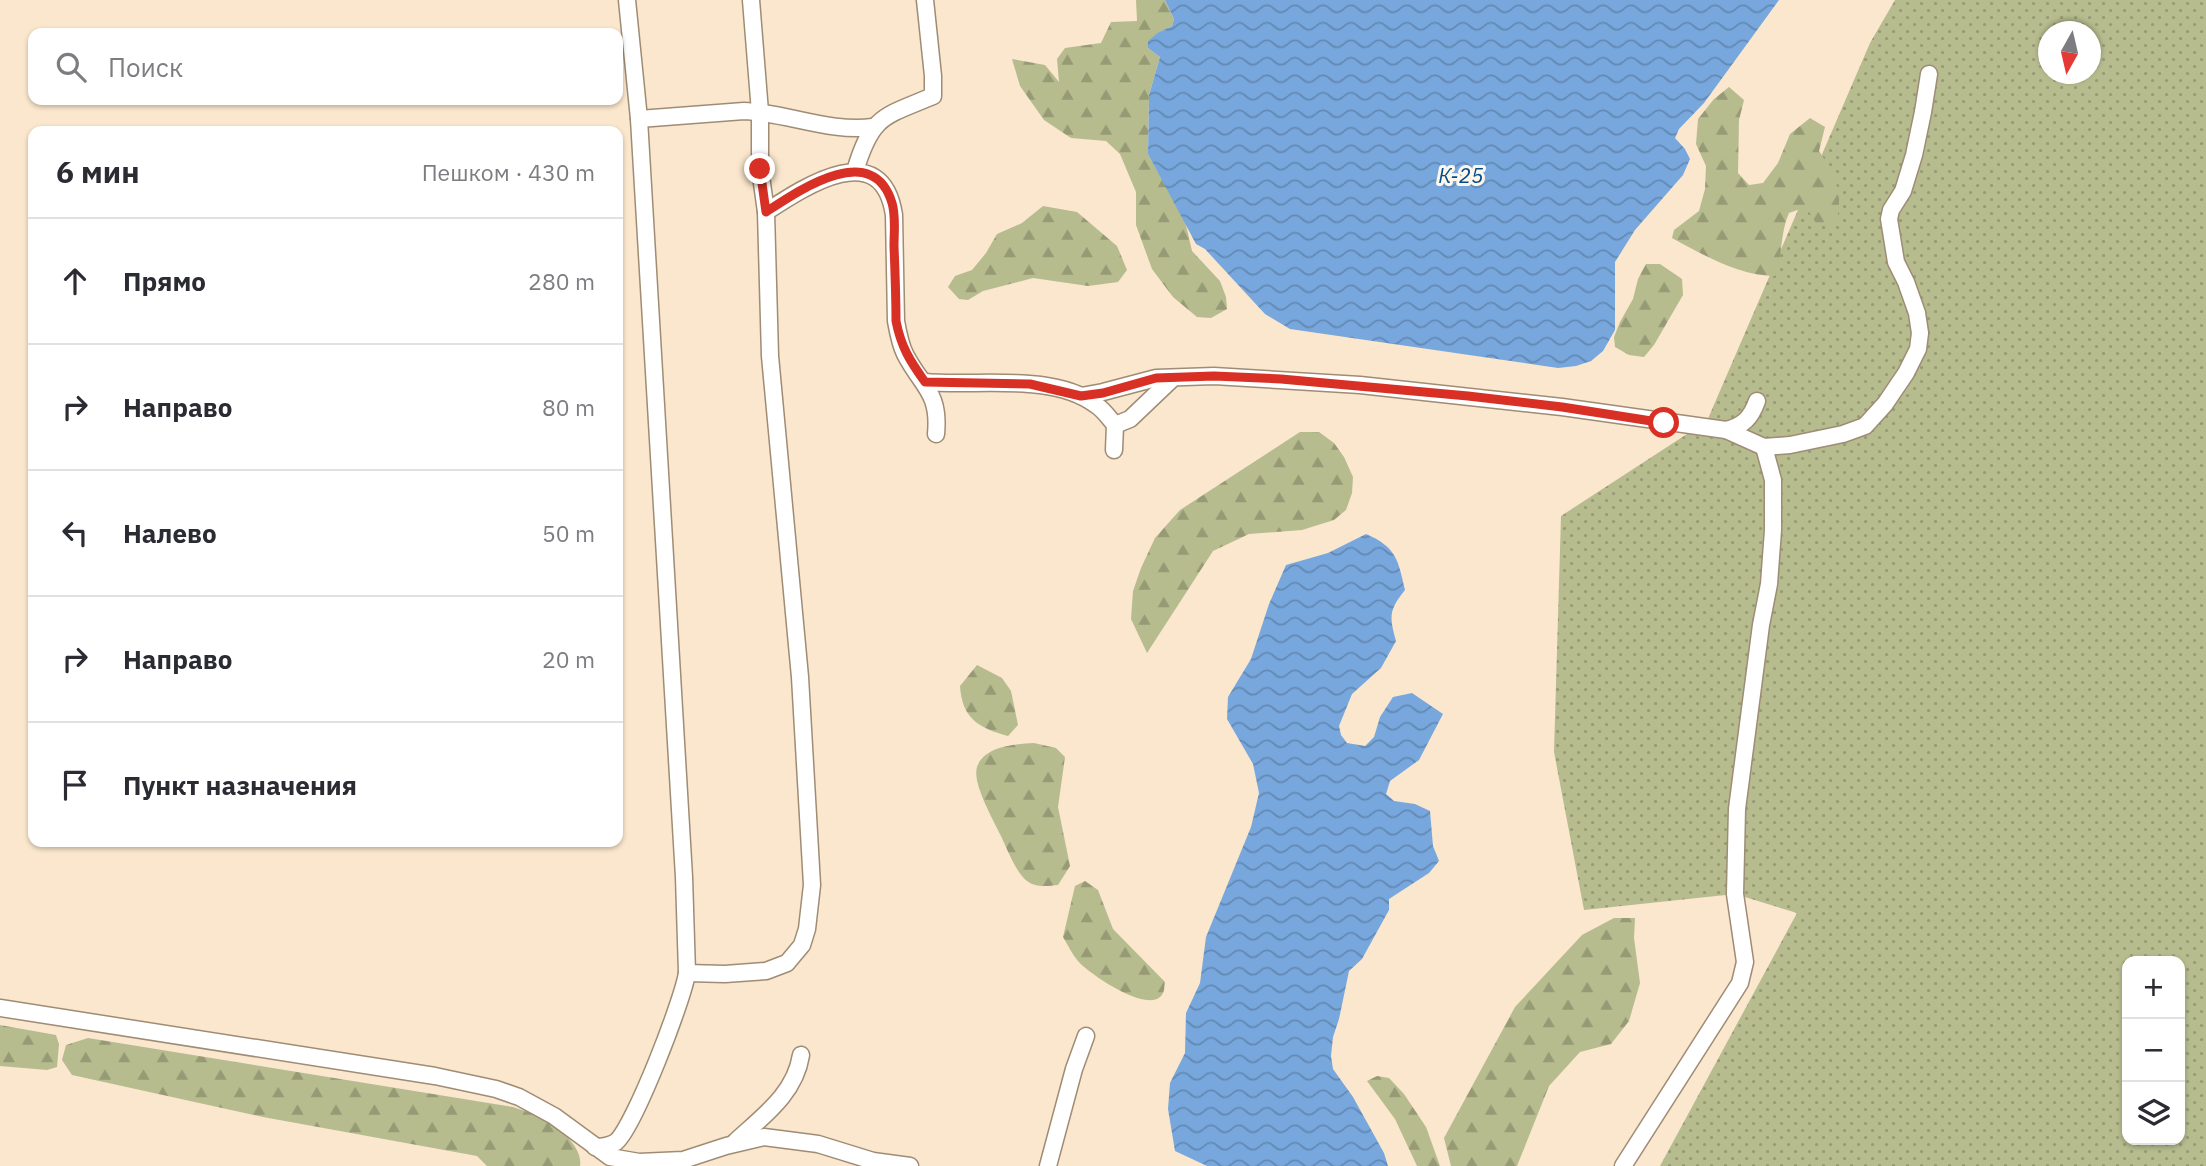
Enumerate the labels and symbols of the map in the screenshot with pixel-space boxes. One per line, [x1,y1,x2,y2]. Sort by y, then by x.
north arrow [2038,21,2101,84]
route end [744,153,775,184]
water label: К-25 [1438,161,1484,189]
route start [1648,407,1679,438]

